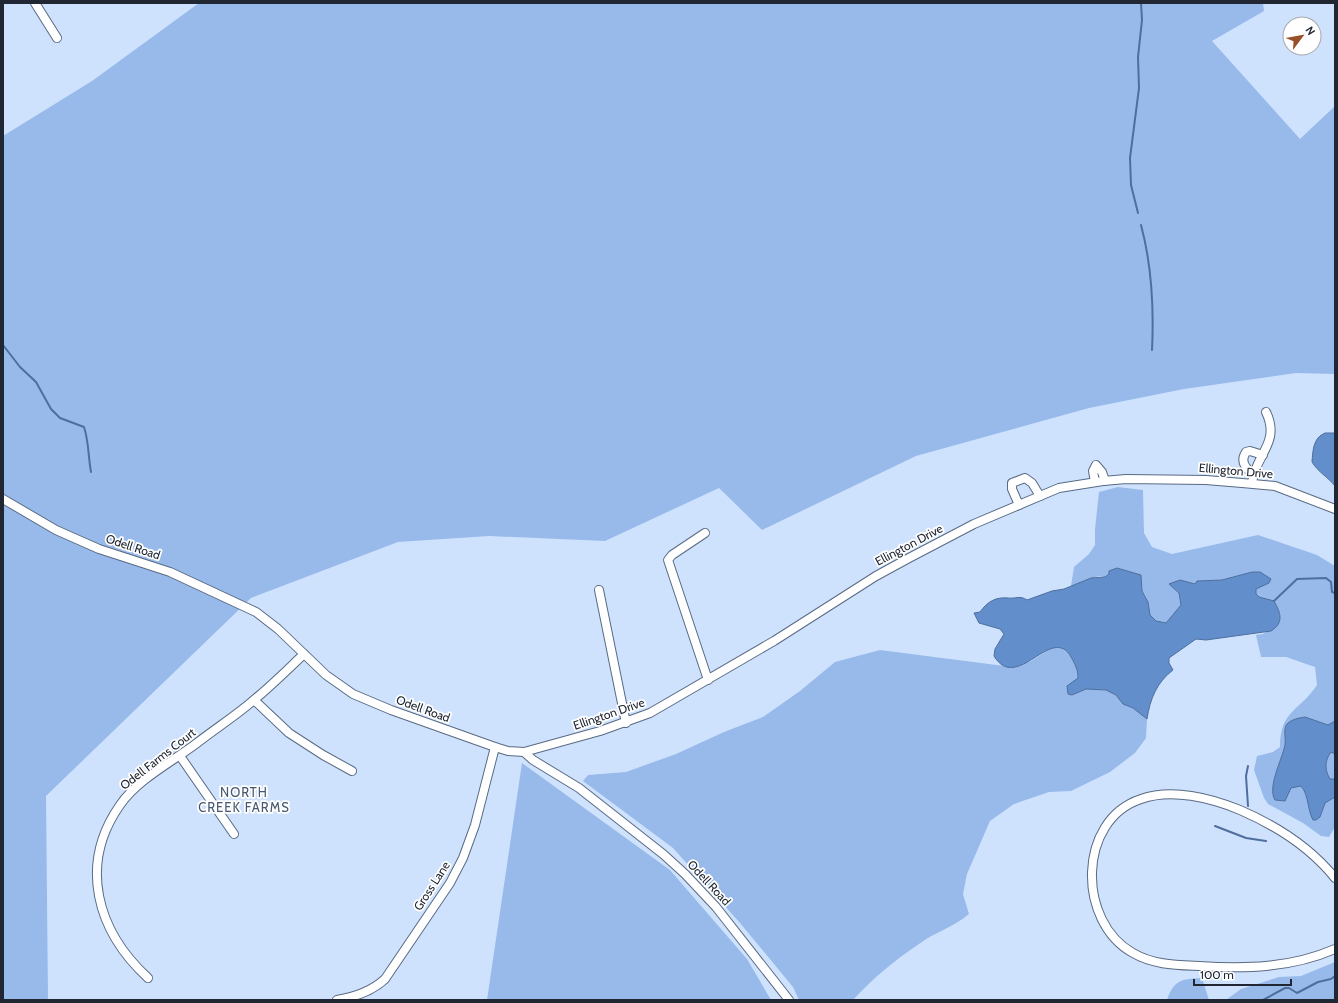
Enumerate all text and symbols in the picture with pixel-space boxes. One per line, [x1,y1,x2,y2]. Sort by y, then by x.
north arrow [1282,16,1322,56]
text: N [1302,24,1318,38]
street label: Ellington Drive [1198,460,1274,481]
street label: Ellington Drive [872,520,945,569]
street label: Odell Road [104,531,162,562]
street label: Odell Road [394,692,452,725]
street label: Ellington Drive [571,694,646,733]
street label: Odell Farms Court [117,724,198,793]
district label: NORTH CREEK FARMS [198,784,290,815]
street label: Odell Road [685,857,734,908]
street label: Gross Lane [410,858,453,913]
scale bar [1194,961,1291,987]
text: 100 m [1200,967,1234,982]

